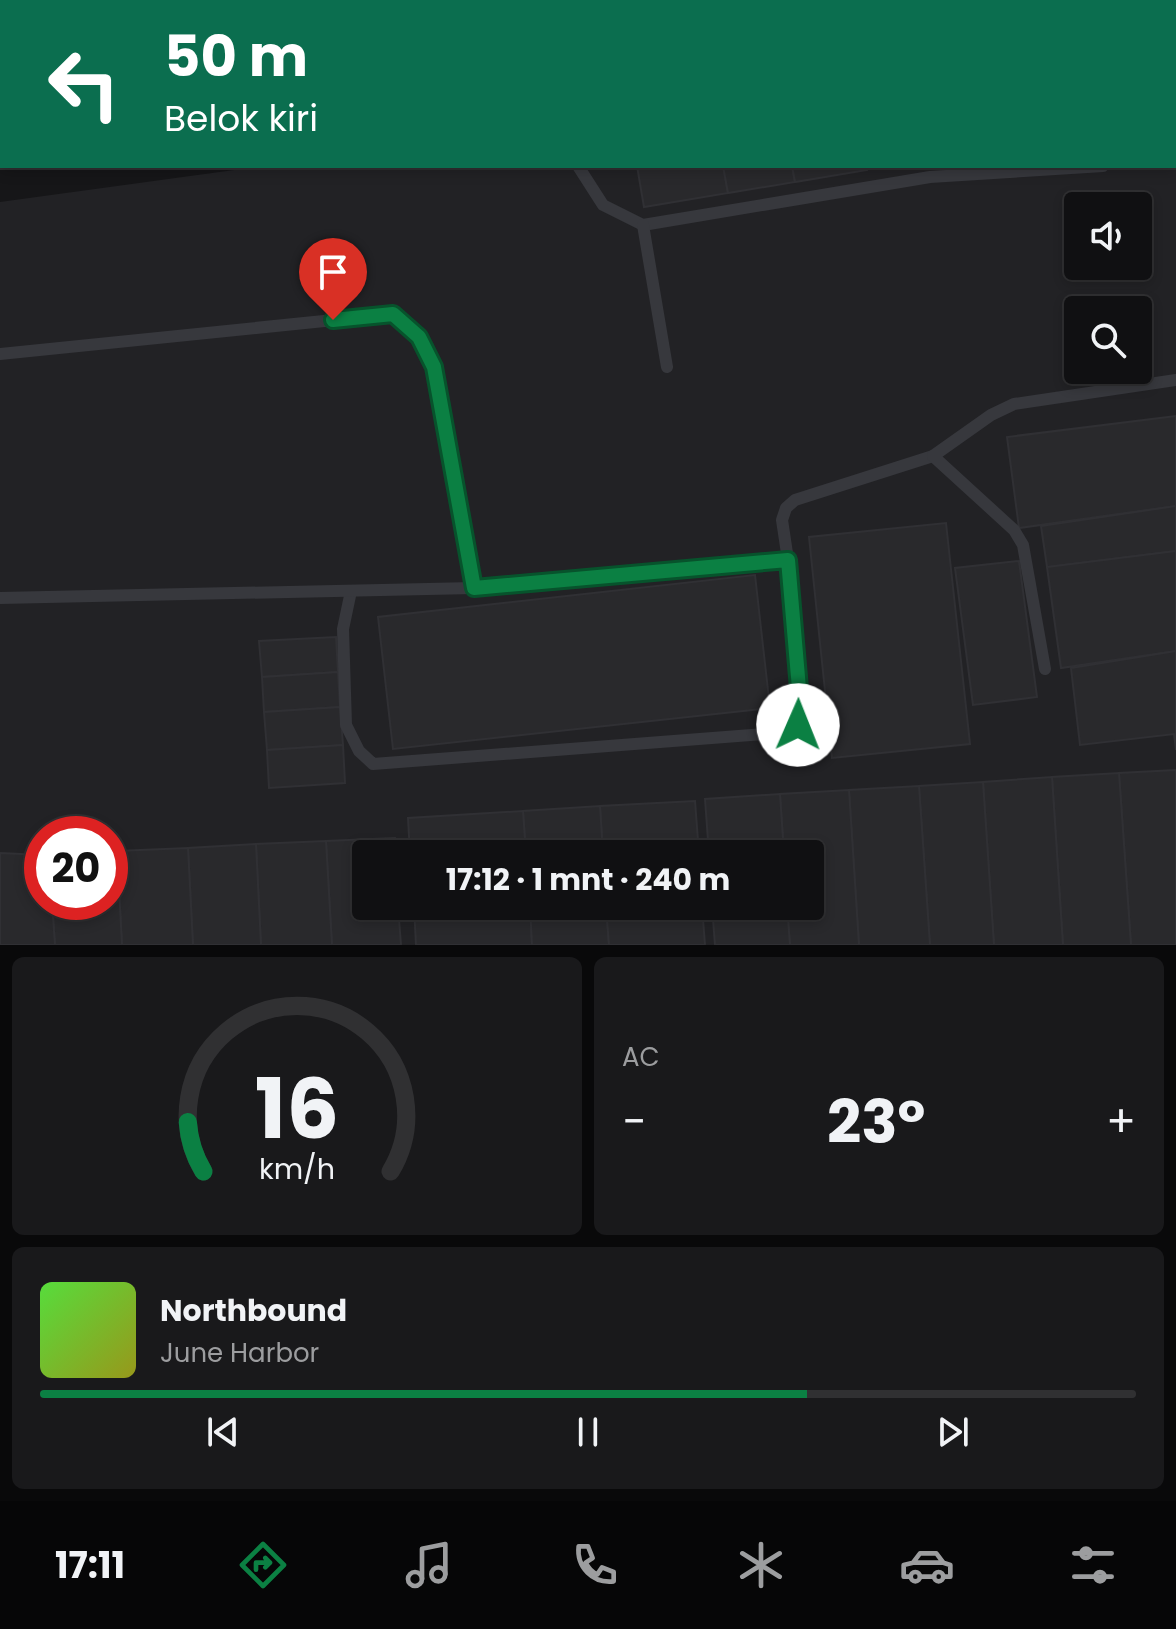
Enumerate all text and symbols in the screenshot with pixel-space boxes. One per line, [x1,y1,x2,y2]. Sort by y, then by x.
text: 50 m [164,17,308,96]
icon: left [32,32,136,136]
text: Belok kiri [164,93,318,144]
map controls [1064,192,1152,384]
button: sound [1064,192,1152,280]
pin [299,238,367,320]
icon: arrive [311,250,355,294]
button: search [1064,296,1152,384]
position arrow [756,683,840,767]
speed limit sign: 20 [24,816,128,920]
text: 17:12 · 1 mnt · 240 m [446,858,730,901]
text: AC [622,1039,660,1075]
text: 16 [255,1051,339,1167]
text: 23° [827,1080,925,1164]
text: − [622,1091,646,1152]
text: + [1106,1091,1136,1152]
text: km/h [259,1149,335,1189]
text: Northbound [160,1289,347,1332]
text: June Harbor [160,1335,319,1371]
icon: previous [201,1410,245,1454]
icon: pause [566,1410,610,1454]
icon: next [931,1410,975,1454]
icon: directions [235,1537,291,1593]
icon: music [401,1537,457,1593]
icon: phone [567,1537,623,1593]
icon: climate [733,1537,789,1593]
icon: car [899,1537,955,1593]
icon: filters [1065,1537,1121,1593]
text: 17:11 [55,1540,125,1591]

